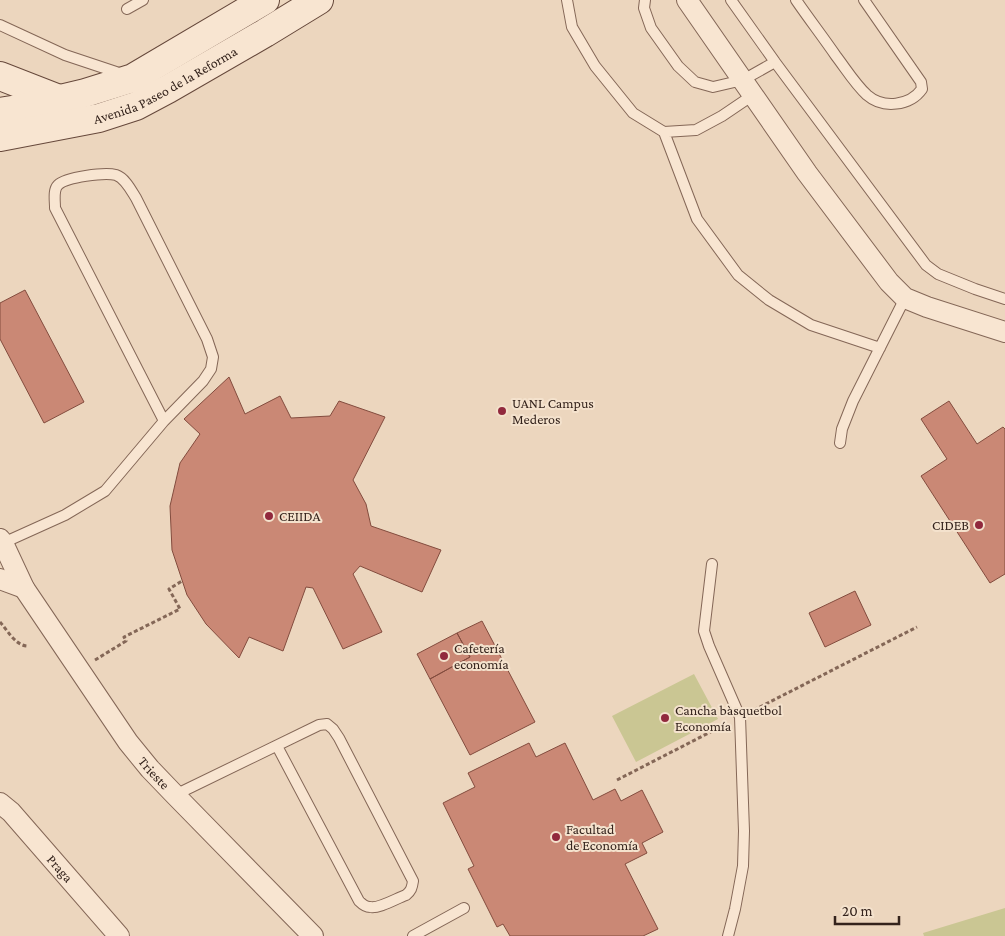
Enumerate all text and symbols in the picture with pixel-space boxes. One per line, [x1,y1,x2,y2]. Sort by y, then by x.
street label: Avenida Paseo de la Reforma [92,43,240,127]
place label: UANL Campus Mederos [512,395,594,427]
marker: UANL Campus Mederos [496,405,508,417]
place label: CEIIDA [279,508,321,524]
marker: CEIIDA [263,510,275,522]
place label: CIDEB [932,517,969,533]
marker: CIDEB [973,519,985,531]
place label: Cafetería economía [454,640,509,672]
marker: Cafetería economía [438,650,450,662]
place label: Cancha bàsquetbol Economía [675,702,782,734]
marker: Cancha bàsquetbol Economía [659,712,671,724]
street label: Trieste [135,753,173,793]
place label: Facultad de Economía [566,821,639,853]
marker: Facultad de Economía [550,831,562,843]
street label: Praga [44,851,77,886]
scale bar [835,894,899,926]
text: 20 m [842,903,873,919]

